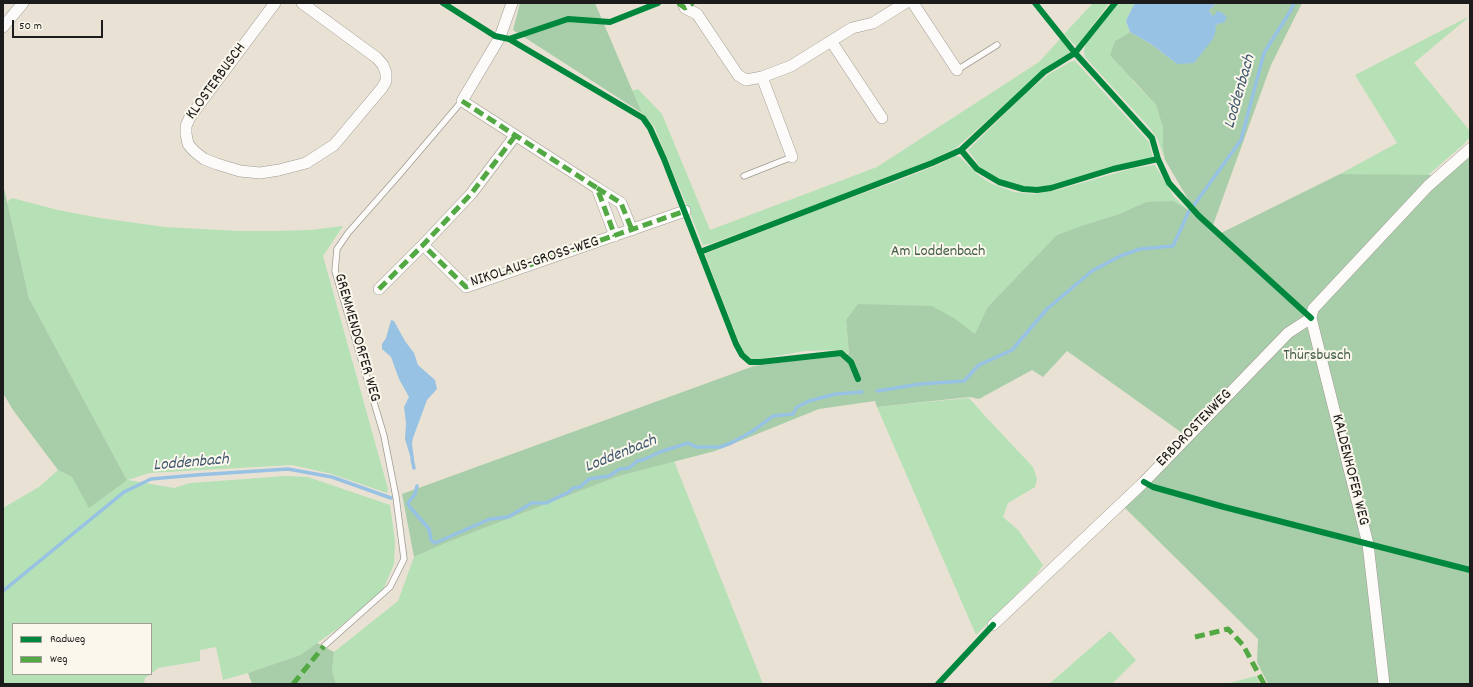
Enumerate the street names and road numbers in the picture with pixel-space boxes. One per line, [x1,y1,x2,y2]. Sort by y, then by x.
street label: KLOSTERBUSCH [183,40,251,124]
street label: NIKOLAUS-GROSS-WEG [468,233,602,293]
street label: GREMMENDORFER WEG [328,272,384,404]
street label: ERBDROSTENWEG [1153,386,1237,472]
street label: KALDENHOFER WEG [1326,412,1372,528]

